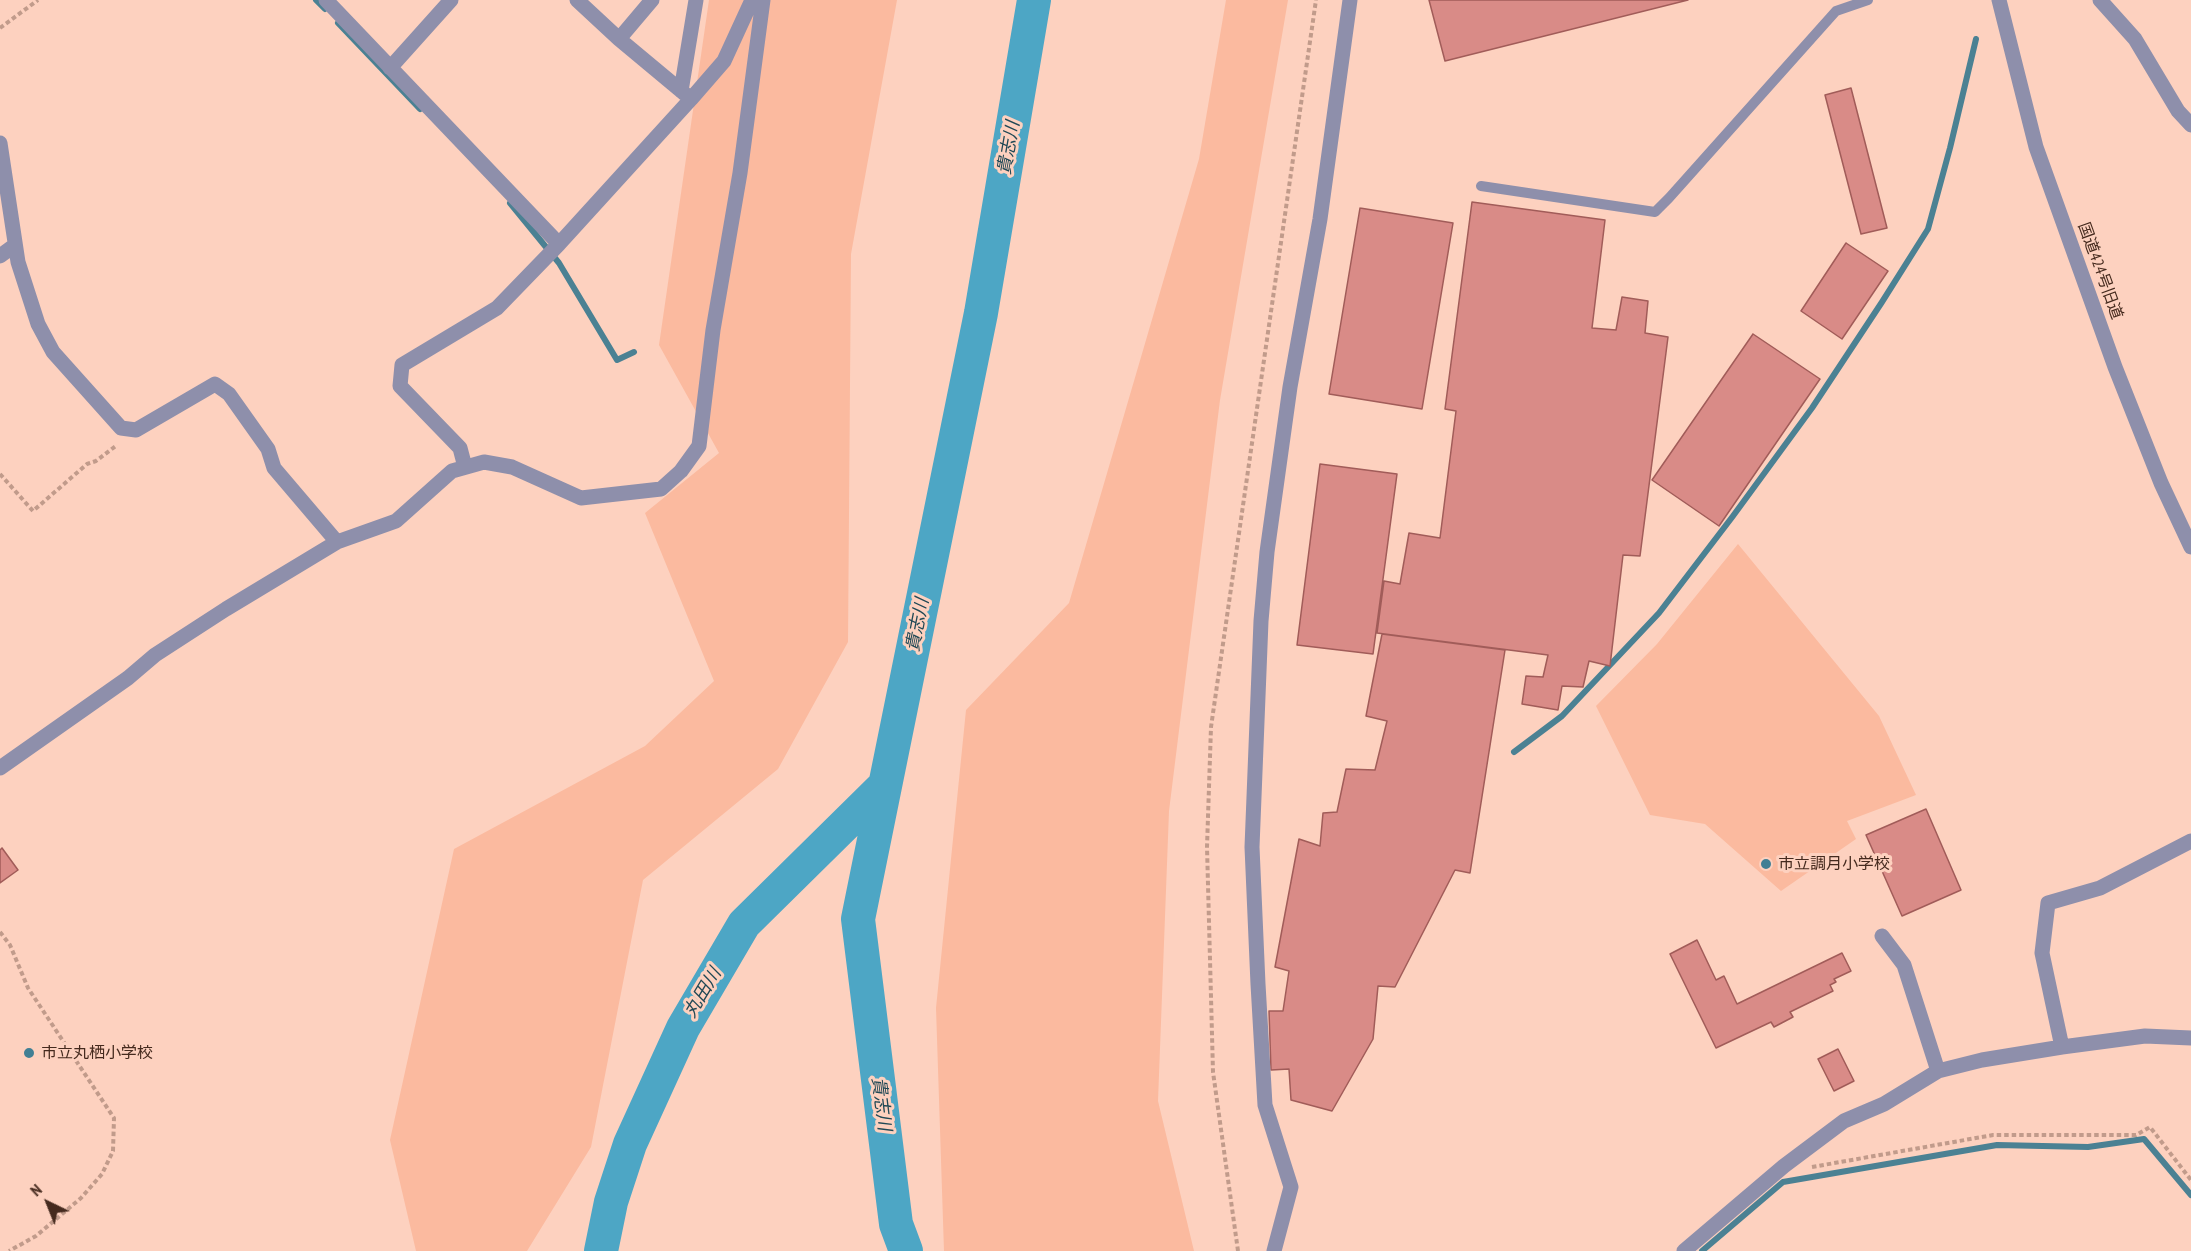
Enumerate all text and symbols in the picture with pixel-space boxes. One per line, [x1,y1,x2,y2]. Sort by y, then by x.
water label: 貴志川 [994,120,1024,176]
street label: 国道424号旧道 [2074,220,2126,322]
water label: 貴志川 [902,596,934,654]
place label: 市立調月小学校 [1778,854,1890,874]
marker: 市立調月小学校 [1759,857,1773,871]
water label: 丸田川 [680,964,726,1022]
place label: 市立丸栖小学校 [41,1043,153,1063]
marker: 市立丸栖小学校 [22,1046,36,1060]
water label: 貴志川 [867,1076,895,1132]
north arrow [18,1173,78,1233]
text: N [26,1180,46,1200]

